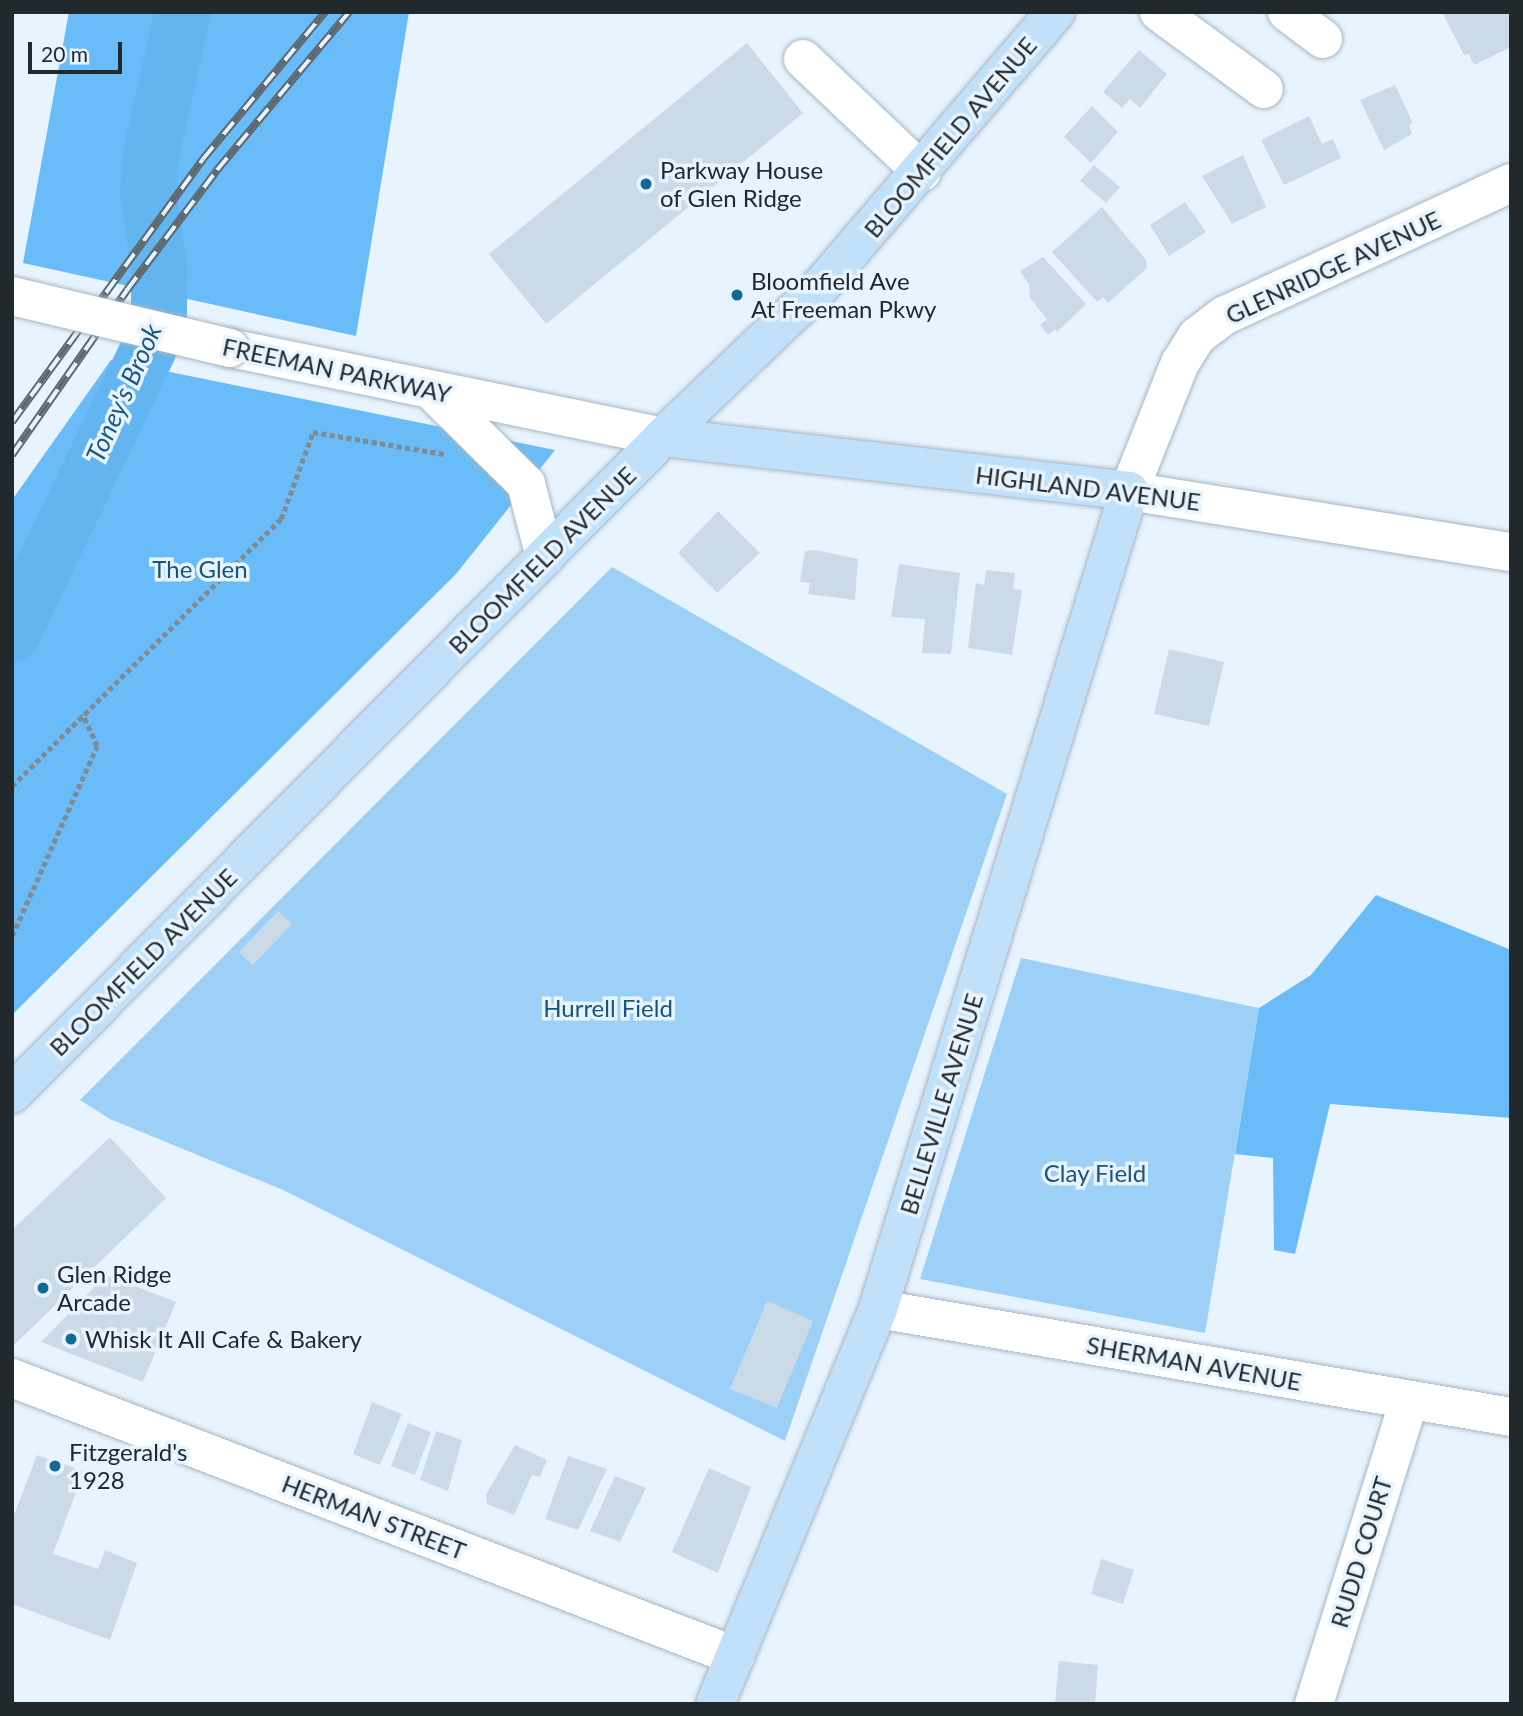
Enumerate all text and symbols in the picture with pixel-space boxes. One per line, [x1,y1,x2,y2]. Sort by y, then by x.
scale bar [32,28,126,72]
street label: BLOOMFIELD AVENUE [857,31,1043,243]
text: 20 m [41,41,88,66]
place label: Parkway House of Glen Ridge [660,156,824,212]
marker: Parkway House of Glen Ridge [638,176,654,192]
street label: GLENRIDGE AVENUE [1221,204,1445,330]
place label: Bloomfield Ave At Freeman Pkwy [751,267,936,323]
marker: Bloomfield Ave At Freeman Pkwy [729,287,745,303]
water label: Toney's Brook [80,319,168,467]
street label: FREEMAN PARKWAY [220,332,454,408]
street label: BLOOMFIELD AVENUE [442,460,642,660]
street label: HIGHLAND AVENUE [974,460,1202,516]
park label: The Glen [152,555,248,583]
street label: BLOOMFIELD AVENUE [43,862,243,1062]
street label: BELLEVILLE AVENUE [894,990,988,1218]
park label: Hurrell Field [543,994,673,1022]
park label: Clay Field [1044,1159,1146,1187]
place label: Glen Ridge Arcade [57,1260,171,1316]
marker: Glen Ridge Arcade [35,1280,51,1296]
place label: Whisk It All Cafe & Bakery [85,1325,363,1353]
street label: SHERMAN AVENUE [1084,1330,1304,1396]
marker: Whisk It All Cafe & Bakery [63,1331,79,1347]
place label: Fitzgerald's 1928 [69,1438,187,1494]
marker: Fitzgerald's 1928 [47,1458,63,1474]
street label: HERMAN STREET [278,1469,470,1565]
street label: RUDD COURT [1324,1473,1398,1631]

